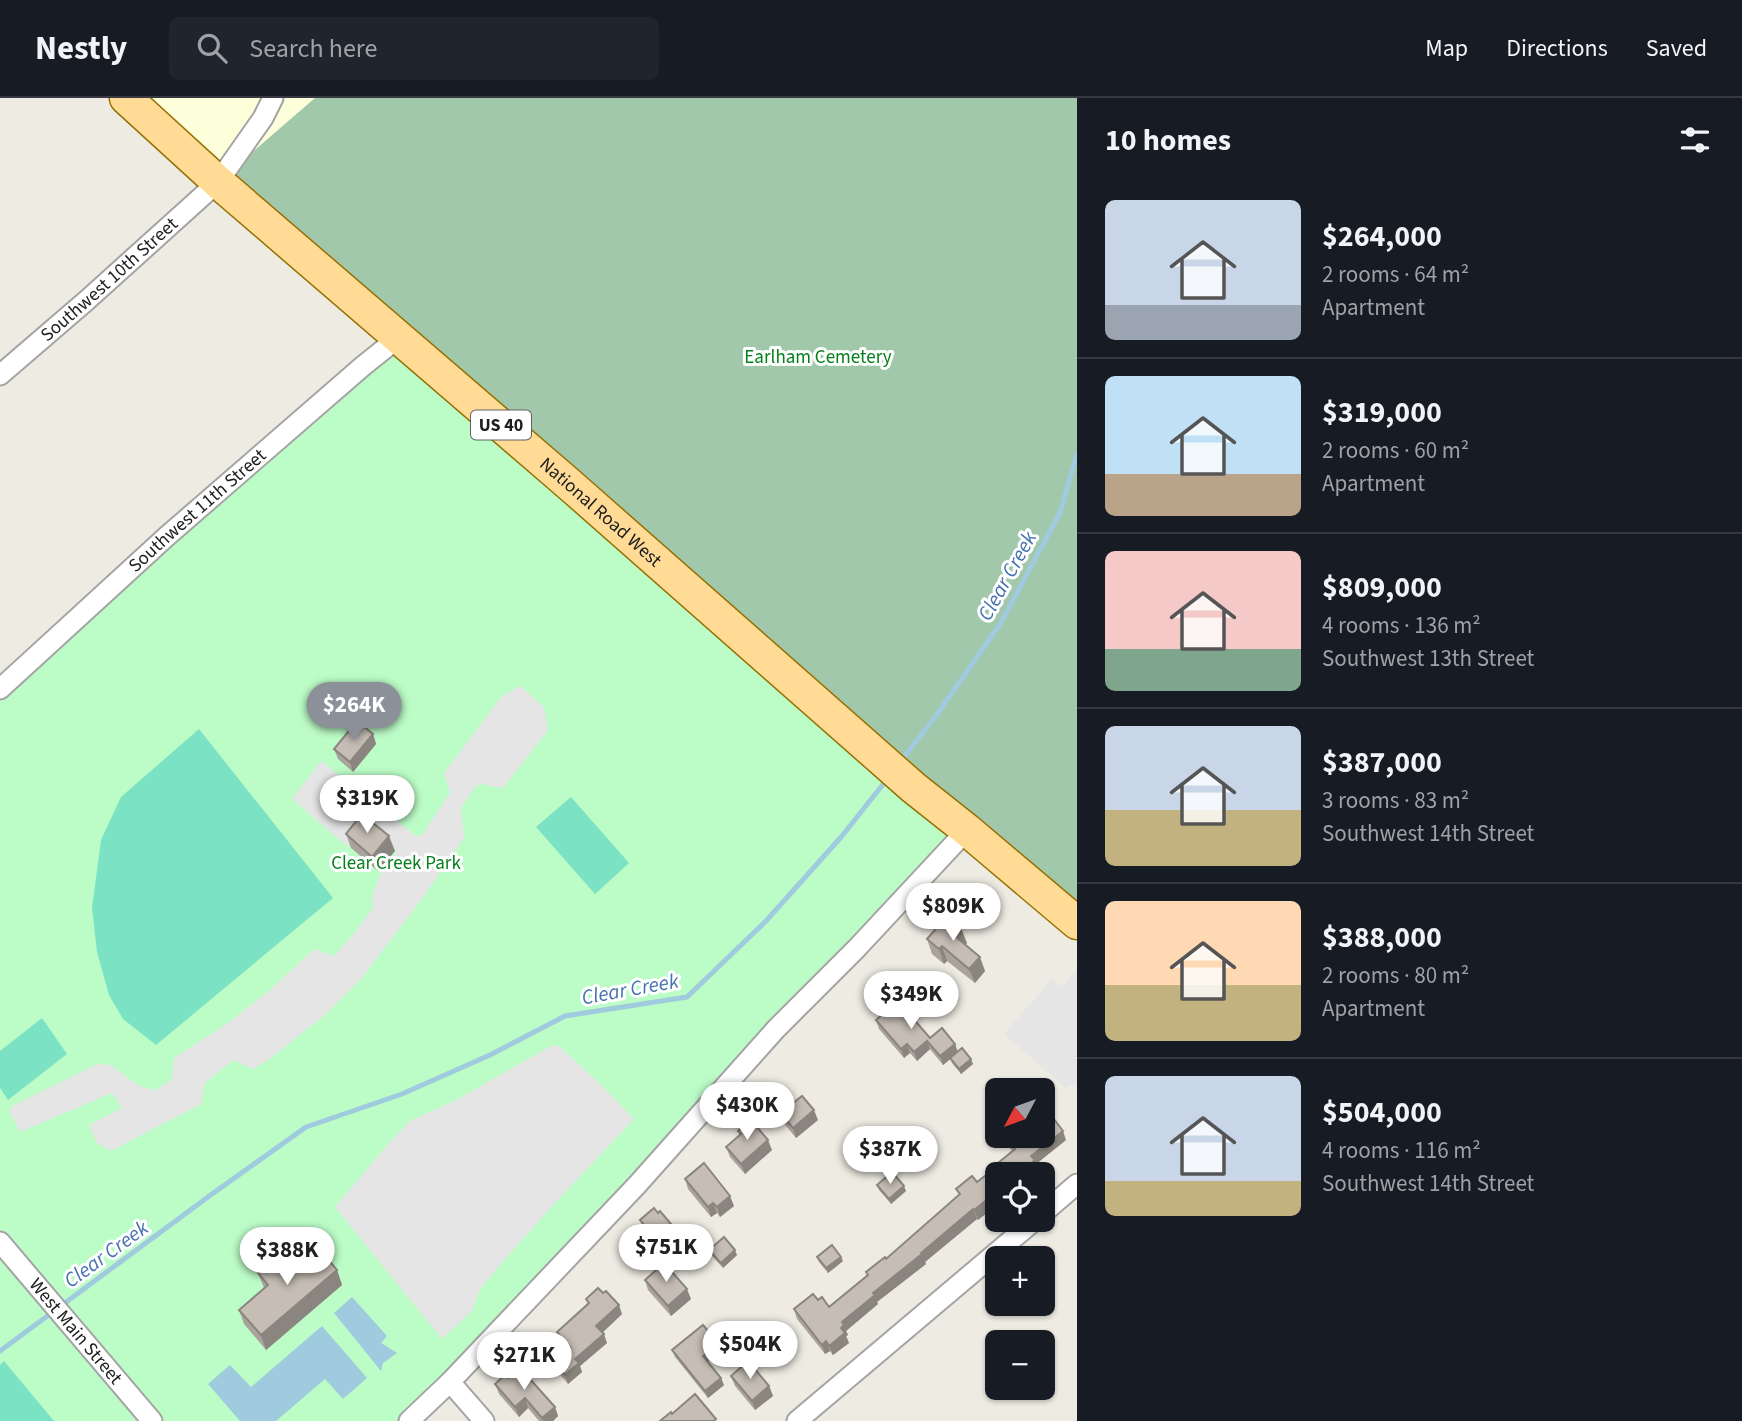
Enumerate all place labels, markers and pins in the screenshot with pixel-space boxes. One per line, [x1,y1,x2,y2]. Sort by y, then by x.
pin: $264K [305,682,403,742]
pin: $319K [318,776,416,835]
pin: $809K [904,884,1002,943]
pin: $349K [862,972,960,1031]
pin: $430K [698,1082,796,1142]
pin: $387K [841,1126,939,1186]
pin: $751K [617,1224,715,1284]
pin: $388K [238,1228,336,1287]
pin: $504K [701,1322,799,1381]
pin: $271K [475,1332,573,1392]

